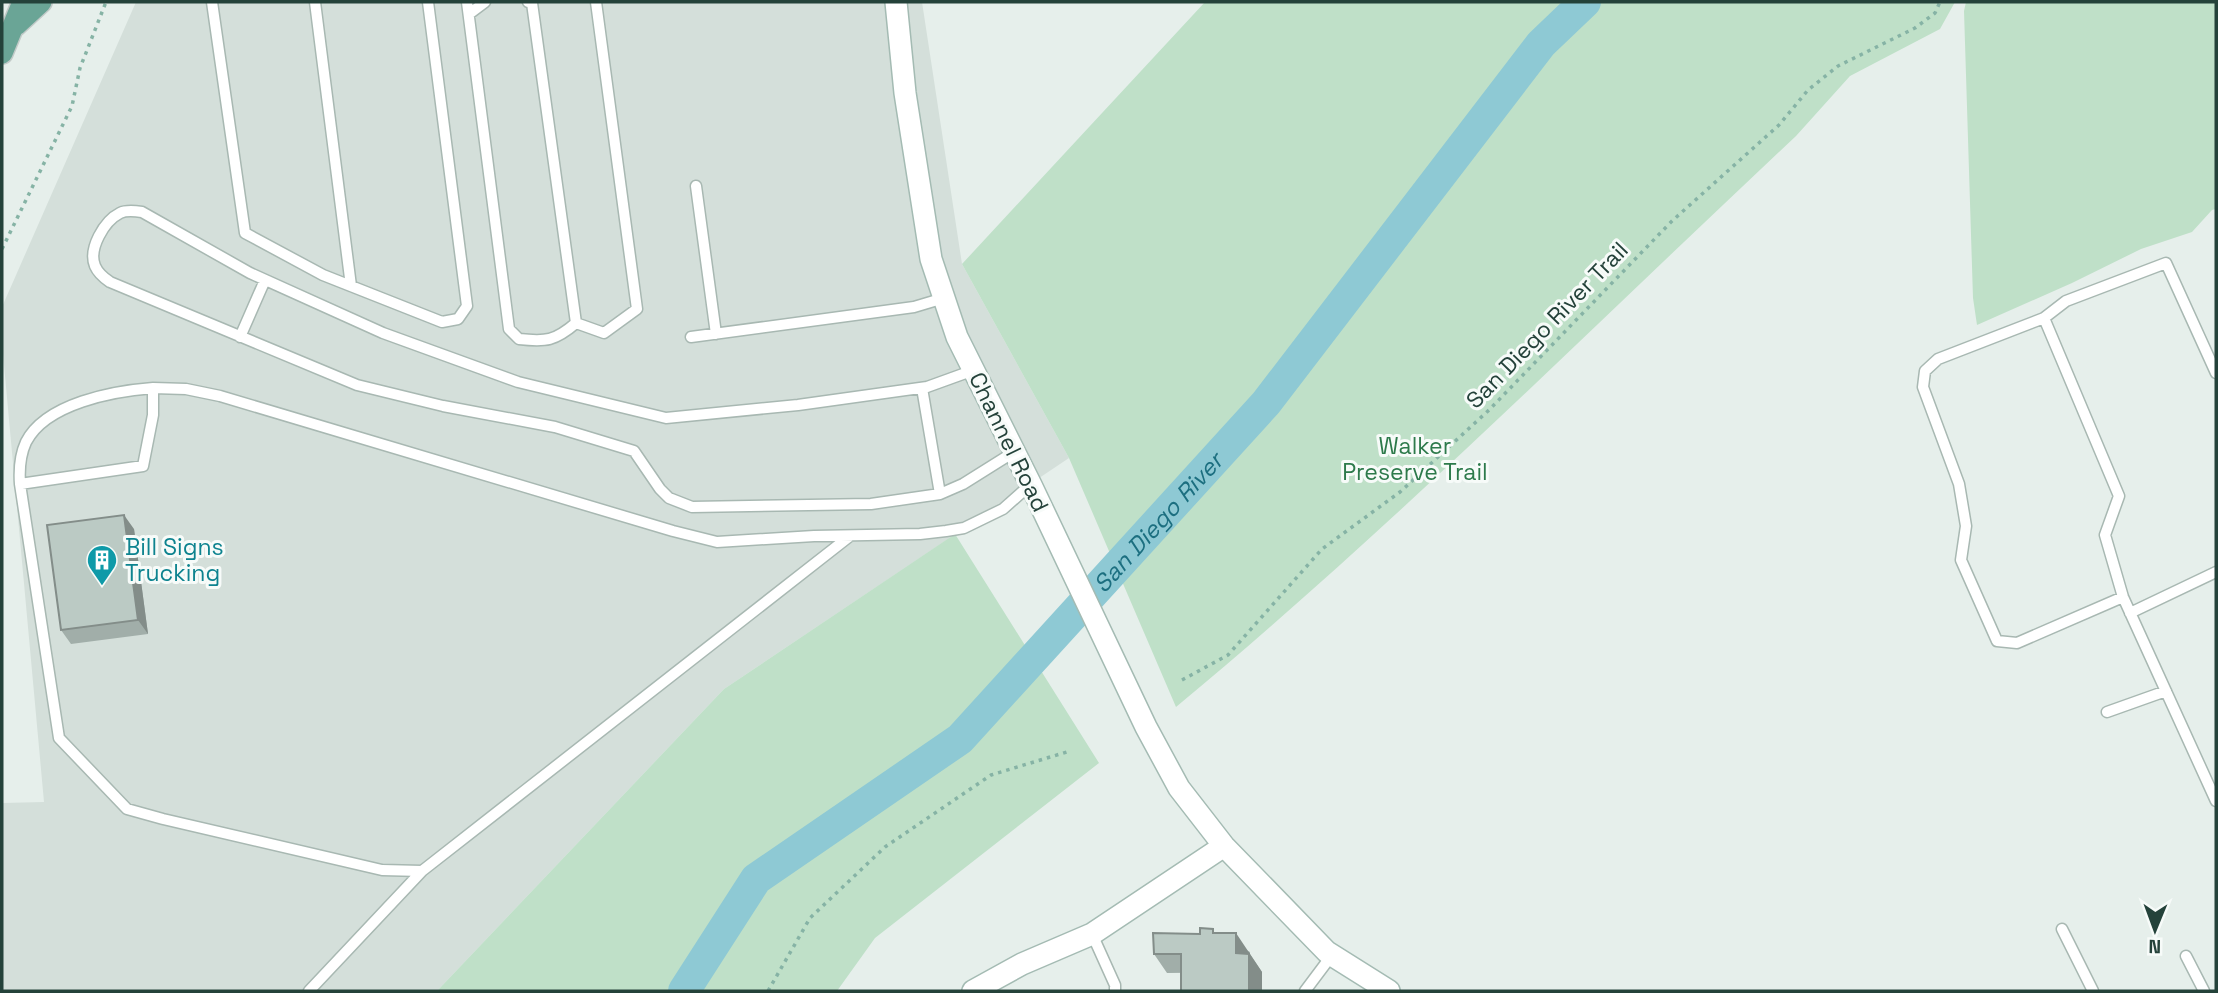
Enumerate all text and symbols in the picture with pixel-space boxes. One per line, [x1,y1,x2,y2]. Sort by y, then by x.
street label: San Diego River Trail [1459,235,1635,415]
street label: Channel Road [962,367,1056,517]
park label: Walker Preserve Trail [1342,431,1488,487]
water label: San Diego River [1086,443,1231,599]
place label: Bill Signs Trucking [125,532,224,588]
building icon: Bill Signs Trucking [85,543,119,587]
north arrow [2120,895,2190,965]
text: N [2148,934,2161,959]

